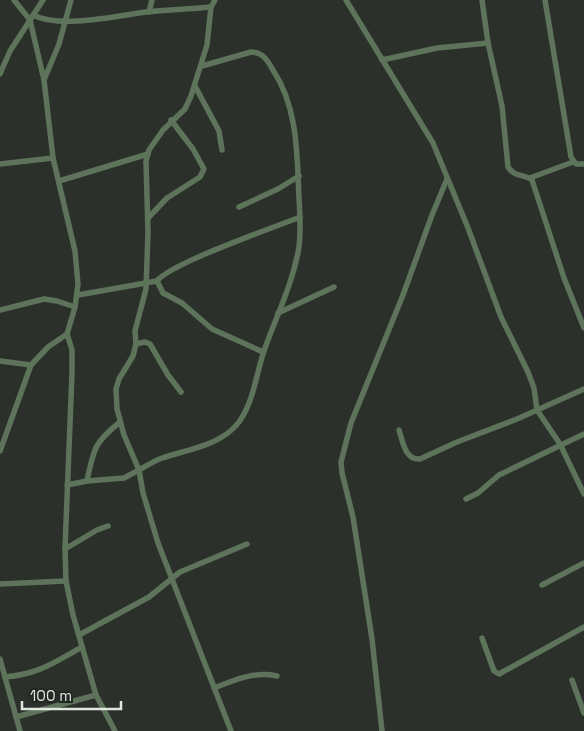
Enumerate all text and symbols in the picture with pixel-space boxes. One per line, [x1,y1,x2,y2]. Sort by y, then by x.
scale bar [22,678,121,710]
text: 100 m [30,686,72,705]

